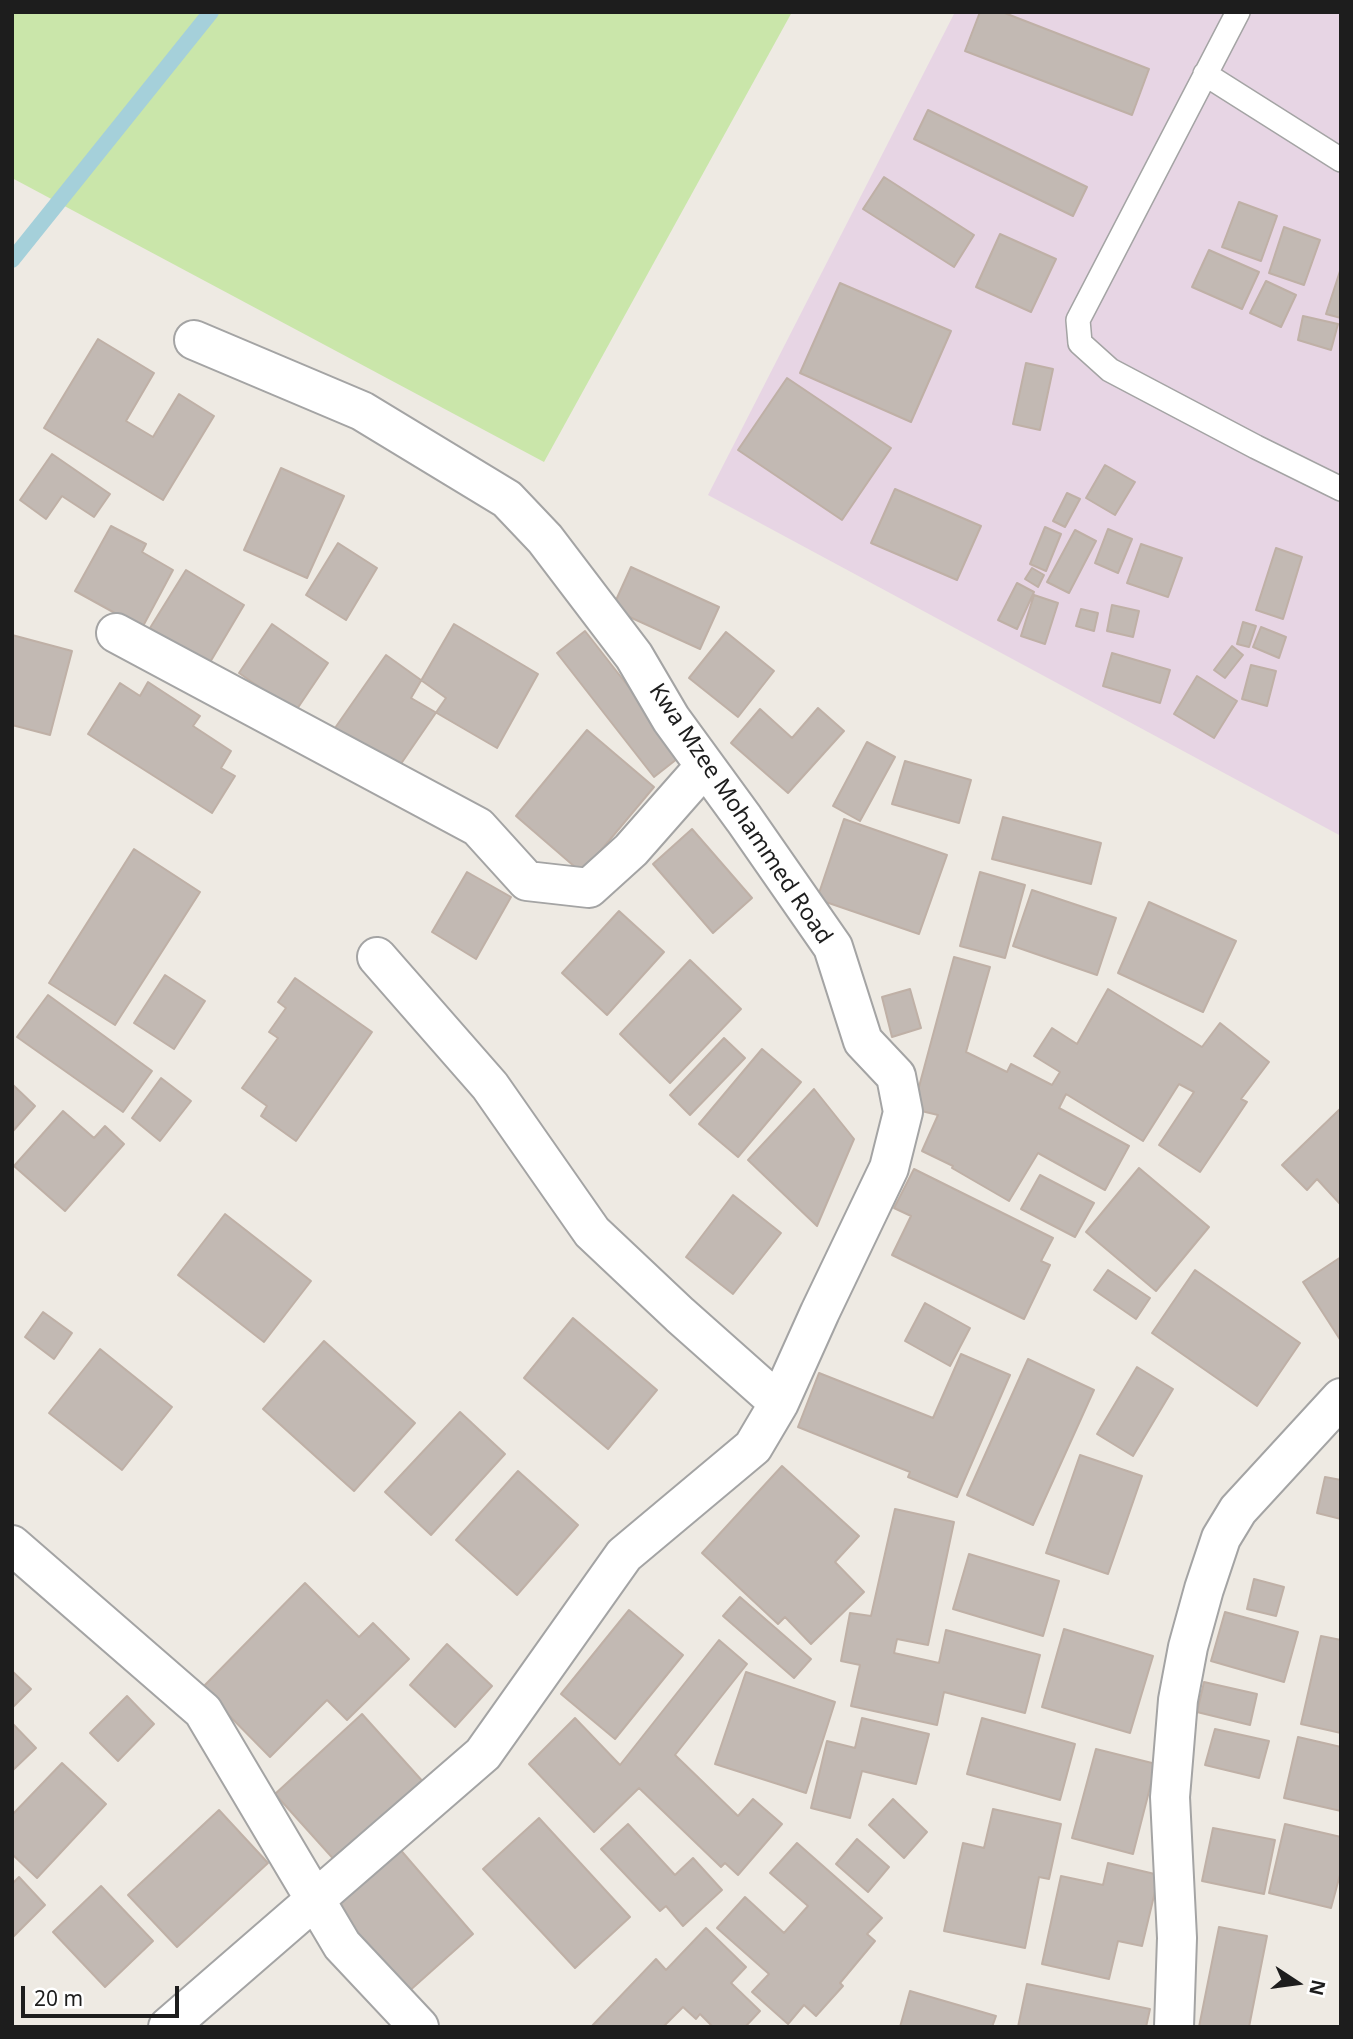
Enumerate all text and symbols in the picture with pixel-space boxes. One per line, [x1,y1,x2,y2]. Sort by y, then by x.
street label: Kwa Mzee Mohammed Road [642,679,838,949]
north arrow [1262,1948,1332,2018]
scale bar [24,1972,182,2016]
text: N [1303,1977,1332,1998]
text: 20 m [34,1984,83,2012]

